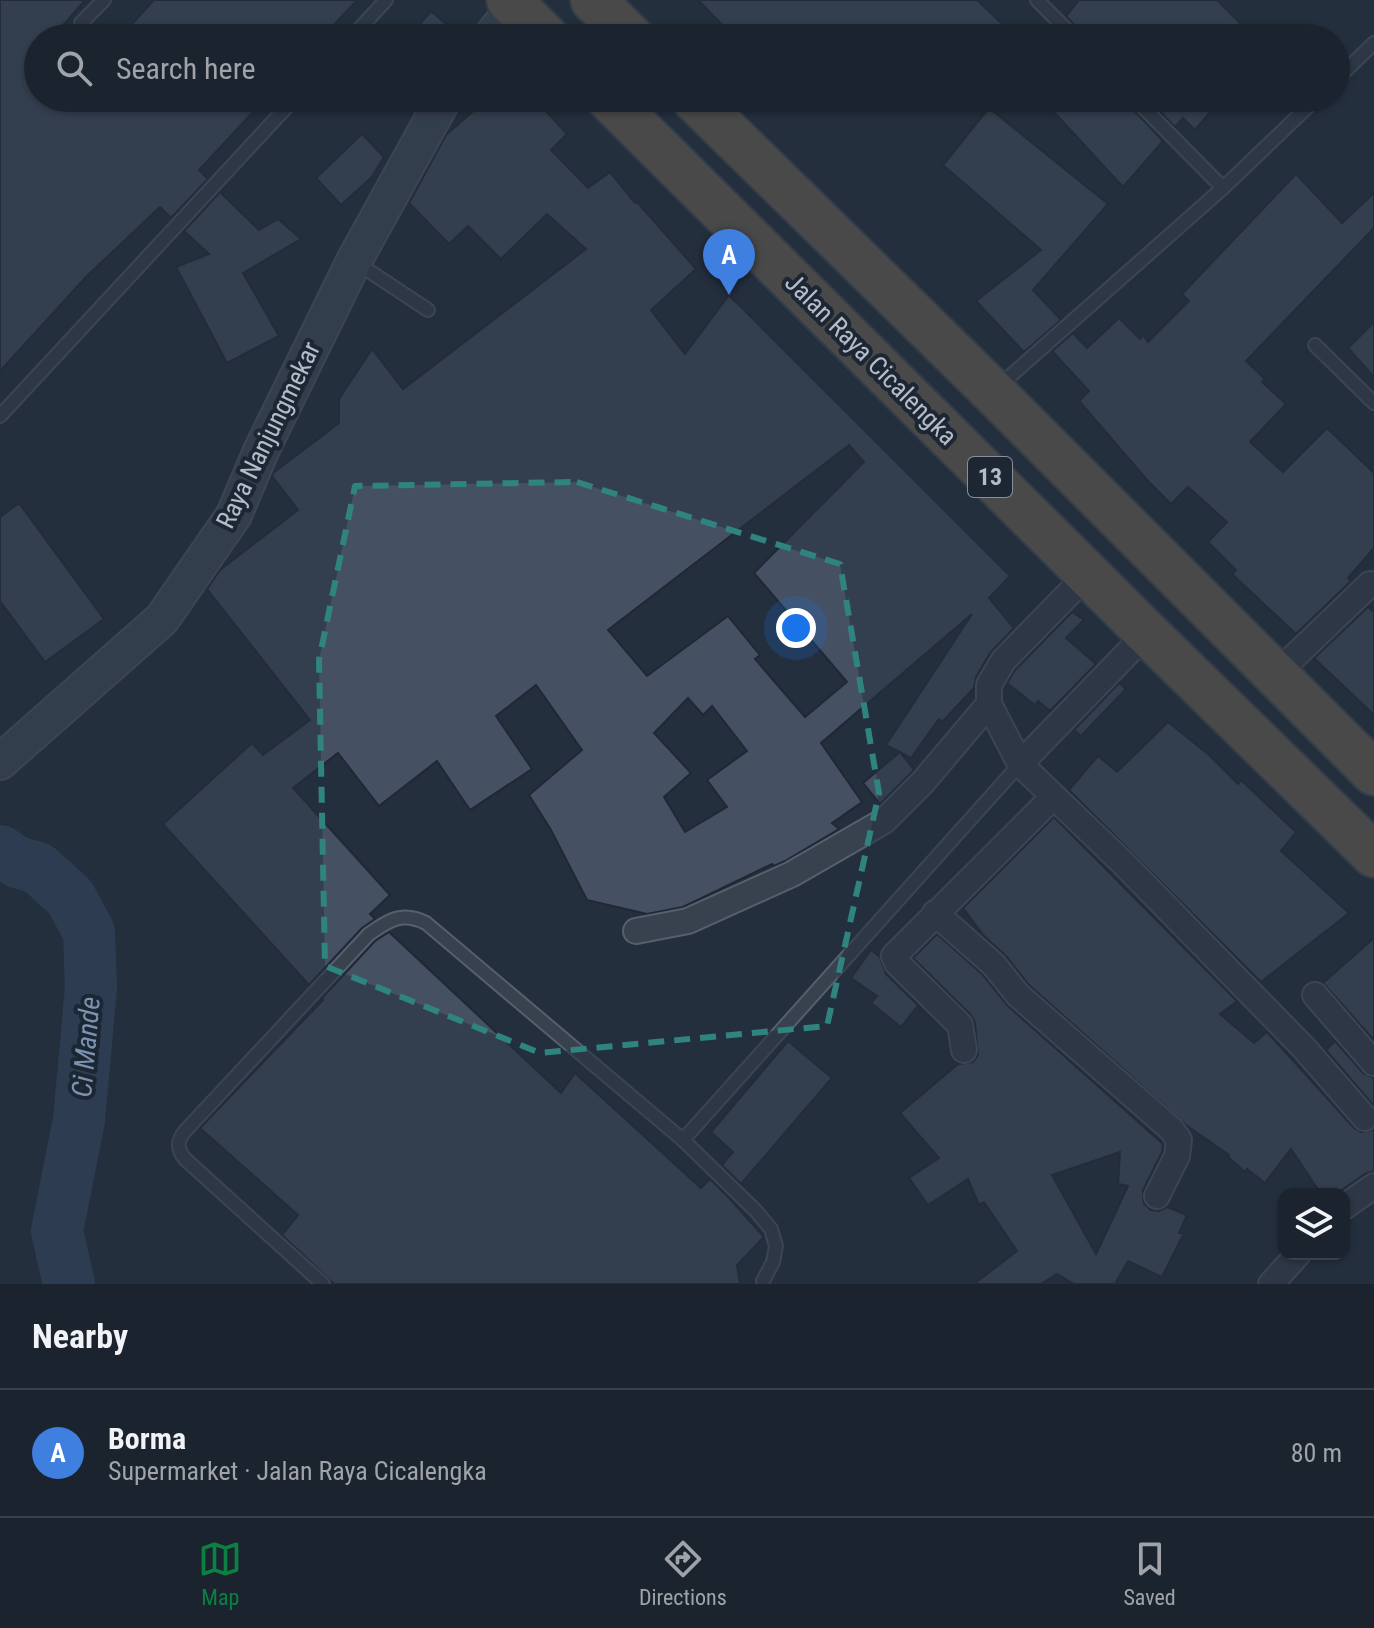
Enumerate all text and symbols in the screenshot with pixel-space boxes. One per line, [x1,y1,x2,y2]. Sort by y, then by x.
search box [24,24,1350,112]
icon: search [52,46,96,90]
text: Search here [116,51,256,86]
pin: A [703,229,755,295]
street label: Jalan Raya Cicalengka [779,267,963,451]
street label: Raya Nanjungmekar [210,337,326,533]
road number: 13 [968,457,1012,497]
your location [776,608,816,648]
water label: Ci Mande [65,995,107,1099]
map controls [1278,1188,1350,1260]
button: layers [1278,1188,1350,1260]
text: Nearby [32,1316,128,1356]
text: Borma [108,1421,186,1456]
text: A [50,1438,66,1468]
text: 80 m [1291,1438,1342,1468]
text: Supermarket · Jalan Raya Cicalengka [108,1456,487,1486]
tab: Map [198,1537,242,1610]
tab: Directions [639,1537,727,1610]
tab: Saved [1123,1537,1176,1610]

